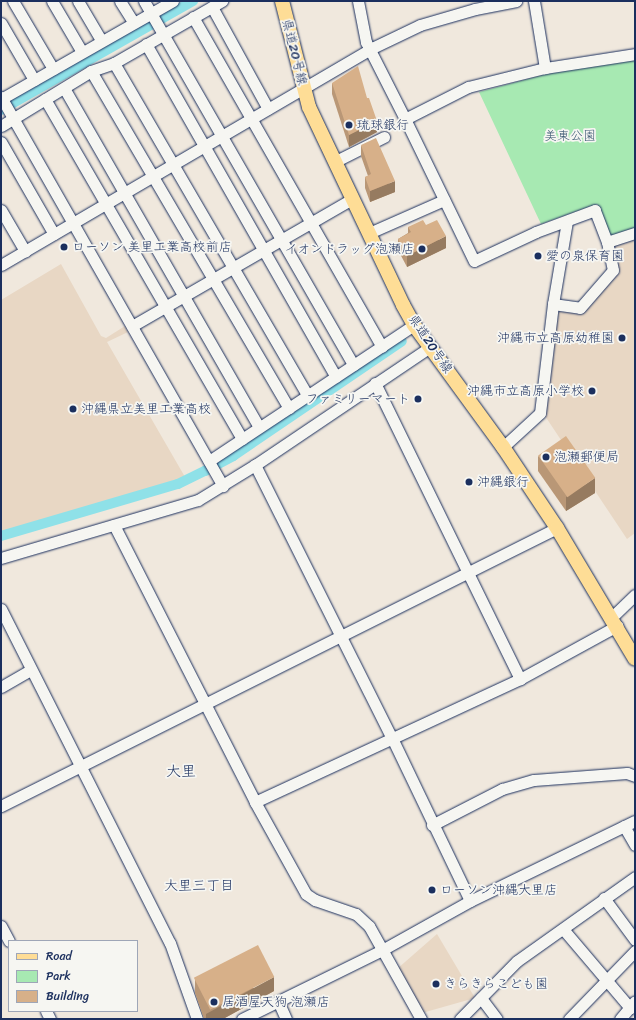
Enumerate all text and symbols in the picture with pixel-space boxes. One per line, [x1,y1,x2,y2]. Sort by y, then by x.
street label: 県道20号線 [278,17,310,87]
place label: 琉球銀行 [357,117,409,133]
marker: 琉球銀行 [344,120,354,130]
park label: 美東公園 [544,128,596,144]
place label: ローソン 美里工業高校前店 [72,239,231,255]
place label: イオンドラッグ泡瀬店 [284,241,414,257]
marker: ローソン 美里工業高校前店 [59,242,69,252]
marker: イオンドラッグ泡瀬店 [417,244,427,254]
place label: 愛の泉保育園 [546,248,624,264]
marker: 愛の泉保育園 [533,251,543,261]
street label: 県道20号線 [405,312,455,376]
place label: 沖縄市立高原幼稚園 [497,330,614,346]
marker: 沖縄市立高原幼稚園 [617,333,627,343]
place label: 沖縄市立高原小学校 [467,383,584,399]
marker: 沖縄市立高原小学校 [587,386,597,396]
place label: ファミリーマート [306,391,410,407]
marker: ファミリーマート [413,394,423,404]
place label: 沖縄県立美里工業高校 [81,401,211,417]
marker: 沖縄県立美里工業高校 [68,404,78,414]
place label: 泡瀬郵便局 [554,449,619,465]
marker: 泡瀬郵便局 [541,452,551,462]
place label: 沖縄銀行 [477,474,529,490]
marker: 沖縄銀行 [464,477,474,487]
district label: 大里 [166,763,196,781]
district label: 大里三丁目 [164,878,234,894]
place label: ローソン沖縄大里店 [440,882,557,898]
marker: ローソン沖縄大里店 [427,885,437,895]
legend [8,940,138,1012]
text: Road [46,945,72,967]
text: Park [46,965,71,987]
place label: きらきらこども園 [444,976,548,992]
marker: きらきらこども園 [431,979,441,989]
text: Building [46,985,89,1007]
place label: 居酒屋天狗 泡瀬店 [222,994,329,1010]
marker: 居酒屋天狗 泡瀬店 [209,997,219,1007]

